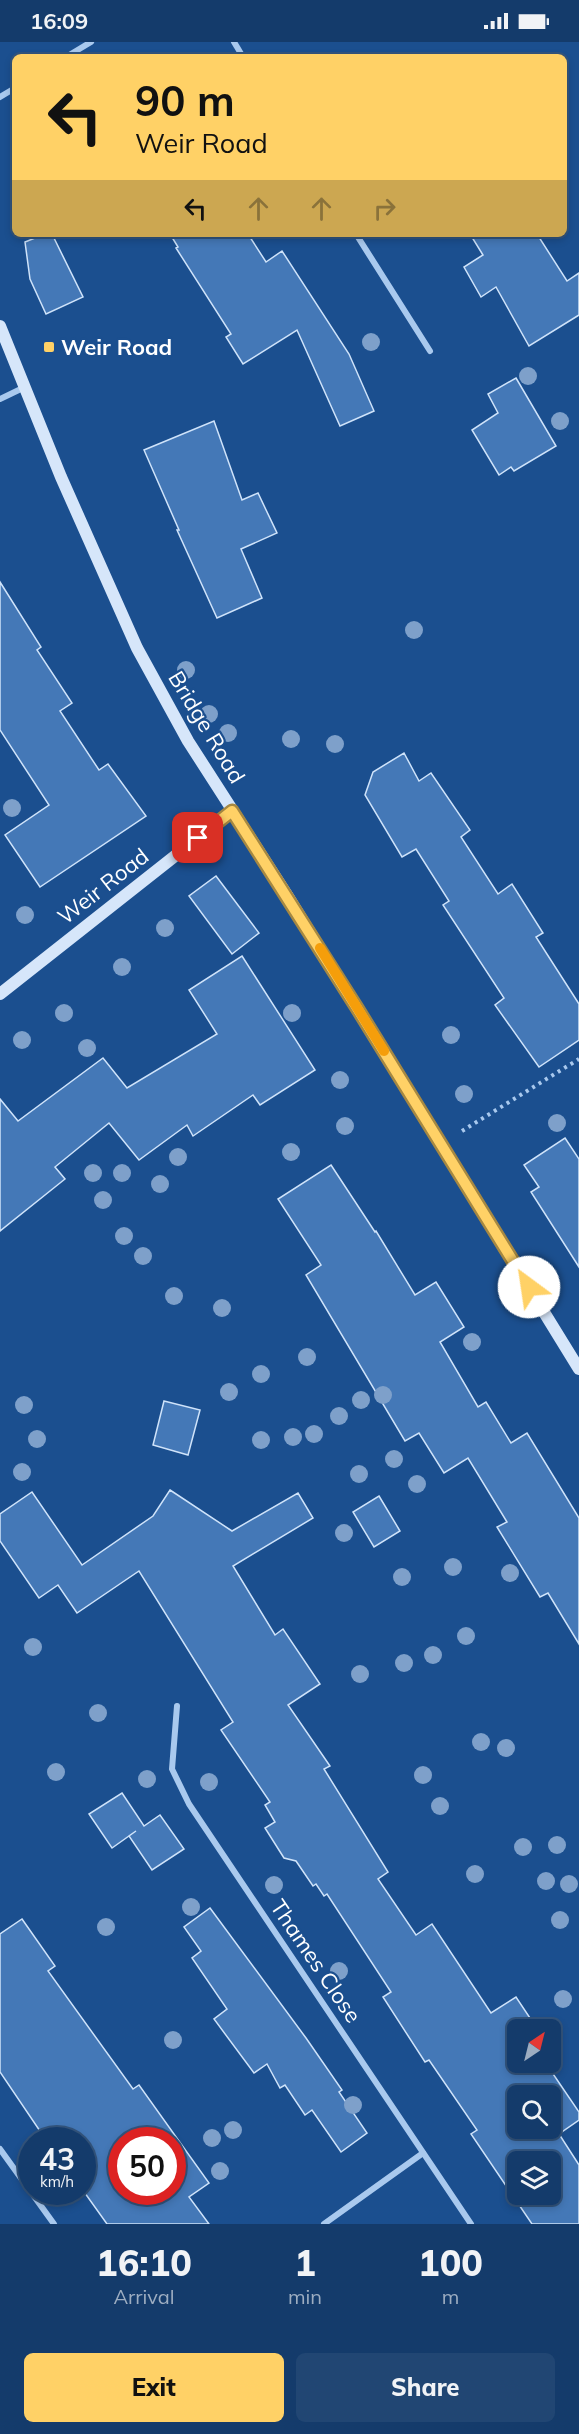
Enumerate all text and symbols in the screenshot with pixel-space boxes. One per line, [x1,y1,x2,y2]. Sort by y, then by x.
text: 16:09 [30,7,88,35]
text: 90 m [135,74,235,127]
icon: left [36,78,114,156]
text: Weir Road [135,126,268,160]
icon: left [179,192,212,225]
icon: ahead [242,192,275,225]
icon: ahead [305,192,338,225]
icon: right [368,192,401,225]
place label: Weir Road [61,333,172,361]
marker: Weir Road [42,340,56,354]
street label: Bridge Road [162,666,252,788]
pin [172,812,223,863]
icon: arrive [181,821,214,854]
street label: Weir Road [52,842,154,930]
position arrow [497,1255,561,1319]
street label: Thames Close [264,1894,368,2028]
north arrow [507,2019,561,2073]
map controls [507,2019,561,2205]
button: search [507,2085,561,2139]
speed limit sign: 50 [108,2127,186,2205]
text: 43 [39,2140,75,2178]
button: layers [507,2151,561,2205]
text: km/h [40,2172,74,2191]
text: 16:10 [96,2240,192,2285]
text: 1 [294,2240,316,2285]
text: 100 [418,2240,483,2285]
text: Arrival [113,2284,175,2309]
text: min [288,2284,322,2309]
text: m [442,2284,459,2309]
button: Exit [24,2353,284,2422]
button: Share [296,2353,555,2422]

